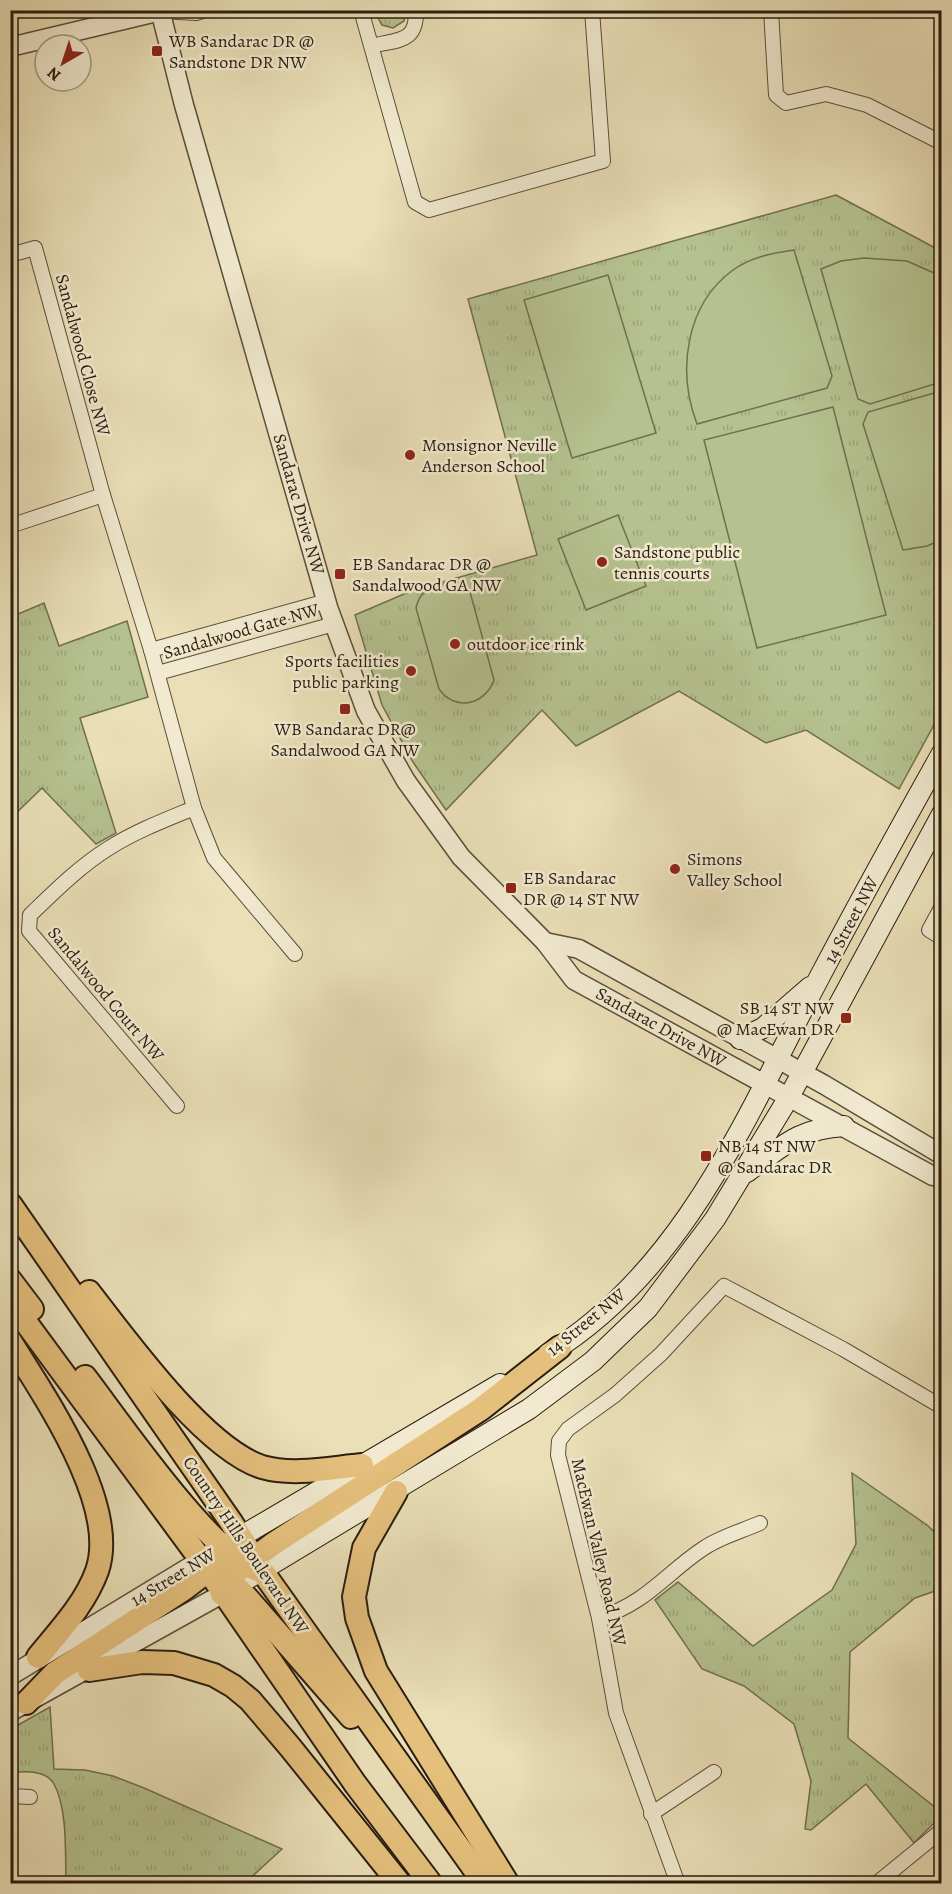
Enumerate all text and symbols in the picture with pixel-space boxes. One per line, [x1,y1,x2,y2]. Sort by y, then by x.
place label: WB Sandarac DR @ Sandstone DR NW [168,29,314,74]
north arrow [33,33,93,93]
marker: WB Sandarac DR @ Sandstone DR NW [150,44,164,58]
text: N [42,61,66,86]
street label: Sandalwood Close NW [50,271,116,439]
street label: Sandarac Drive NW [267,431,331,577]
place label: Monsignor Neville Anderson School [421,433,557,478]
marker: Monsignor Neville Anderson School [403,448,417,462]
place label: Sandstone public tennis courts [614,540,740,585]
place label: EB Sandarac DR @ Sandalwood GA NW [352,552,501,597]
marker: Sandstone public tennis courts [595,555,609,569]
marker: EB Sandarac DR @ Sandalwood GA NW [333,567,347,581]
street label: Sandalwood Gate NW [160,597,322,665]
place label: outdoor ice rink [467,632,585,656]
marker: outdoor ice rink [448,637,462,651]
place label: Sports facilities public parking [285,649,399,694]
marker: Sports facilities public parking [404,664,418,678]
marker: WB Sandarac DR@ Sandalwood GA NW [338,702,352,716]
place label: WB Sandarac DR@ Sandalwood GA NW [270,717,420,762]
place label: Simons Valley School [686,847,783,892]
marker: Simons Valley School [668,862,682,876]
place label: EB Sandarac DR @ 14 ST NW [523,866,640,911]
street label: 14 Street NW [818,872,884,968]
marker: EB Sandarac DR @ 14 ST NW [504,881,518,895]
street label: Sandalwood Court NW [42,921,170,1067]
street label: Sandarac Drive NW [592,981,731,1073]
place label: SB 14 ST NW @ MacEwan DR [717,996,834,1041]
marker: SB 14 ST NW @ MacEwan DR [839,1011,853,1025]
place label: NB 14 ST NW @ Sandarac DR [718,1134,832,1179]
marker: NB 14 ST NW @ Sandarac DR [699,1149,713,1163]
street label: 14 Street NW [541,1283,631,1361]
street label: Country Hills Boulevard NW [177,1451,315,1639]
street label: MacEwan Valley Road NW [566,1456,632,1648]
street label: 14 Street NW [126,1542,220,1612]

